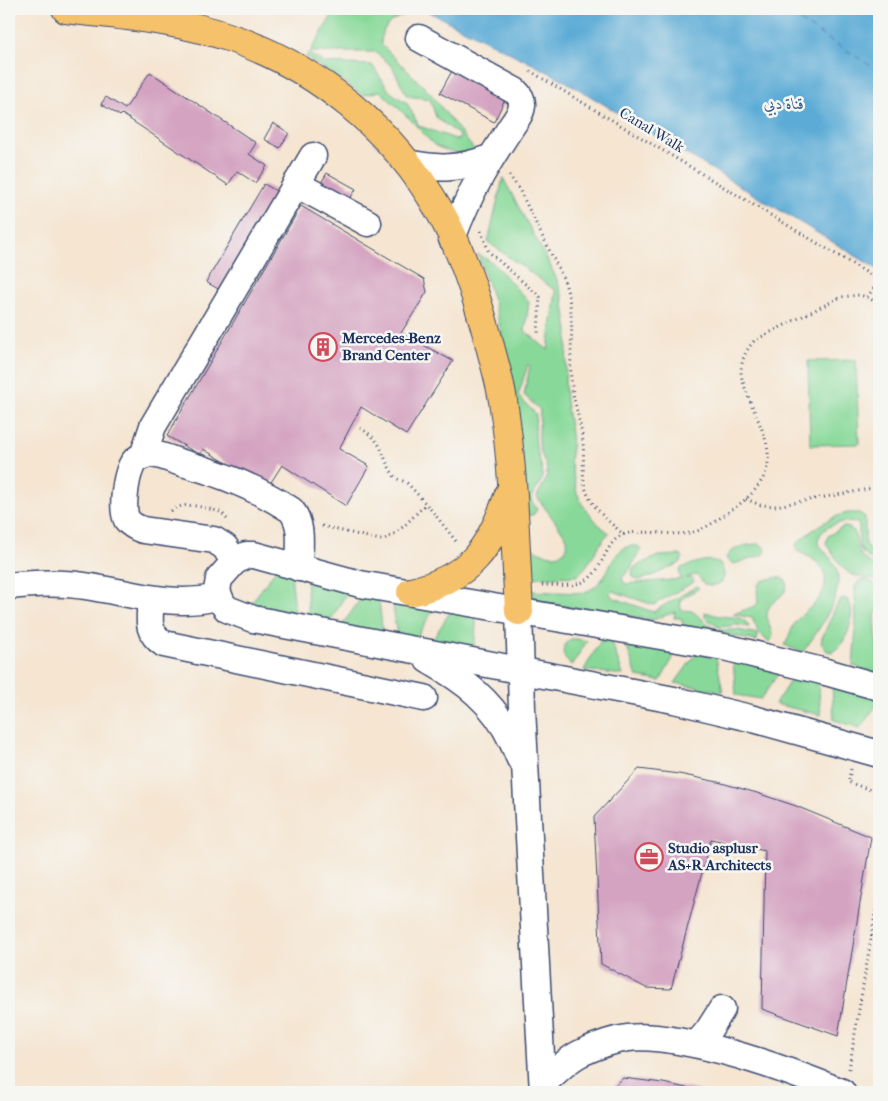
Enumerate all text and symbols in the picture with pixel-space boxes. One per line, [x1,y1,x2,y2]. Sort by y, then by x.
water label: قناة دبي [764,94,804,116]
street label: Canal Walk [616,104,688,157]
place label: Mercedes-Benz Brand Center [341,329,441,364]
building icon: Mercedes-Benz Brand Center [308,332,338,362]
place label: Studio asplusr AS+R Architects [667,839,772,874]
office icon: Studio asplusr AS+R Architects [634,842,664,872]

